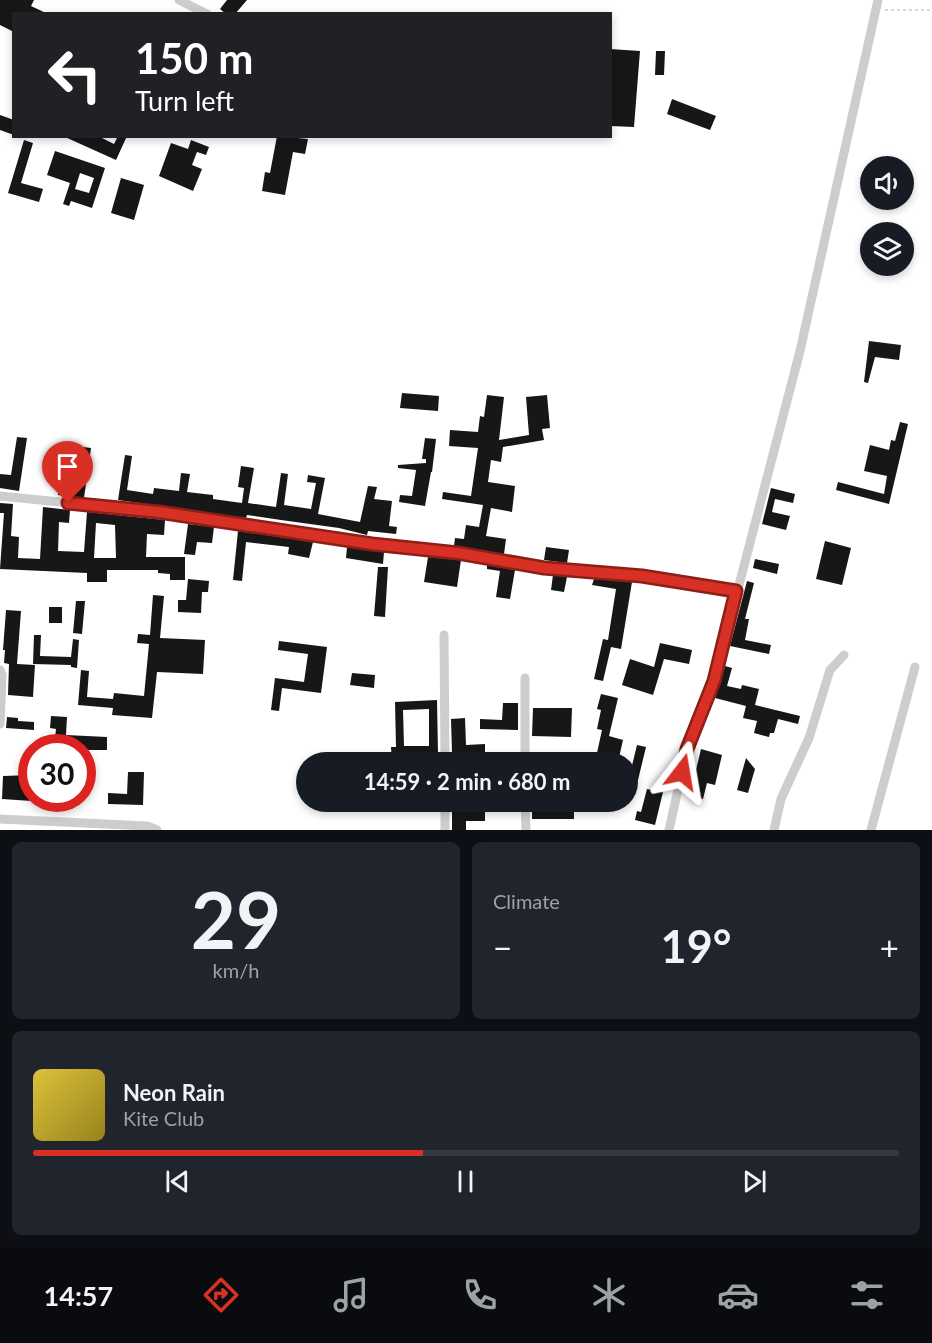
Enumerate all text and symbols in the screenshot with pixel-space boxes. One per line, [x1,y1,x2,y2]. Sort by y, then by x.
text: 150 m [135,33,253,83]
icon: left [36,36,114,114]
text: Turn left [135,84,234,117]
map controls [860,156,914,276]
button: sound [860,156,914,210]
button: layers [860,222,914,276]
pin [42,441,93,503]
icon: arrive [51,450,84,483]
speed limit sign: 30 [18,734,96,812]
position arrow [650,740,714,804]
text: 14:59 · 2 min · 680 m [364,768,570,795]
text: 29 [191,872,281,966]
text: Climate [493,889,560,913]
text: 19° [661,919,731,973]
text: − [493,927,512,967]
text: + [880,927,899,967]
text: km/h [213,958,259,982]
text: Neon Rain [123,1079,225,1106]
text: Kite Club [123,1106,204,1130]
icon: previous [161,1165,194,1198]
icon: pause [449,1165,482,1198]
icon: next [738,1165,771,1198]
icon: directions [200,1274,242,1316]
icon: music [330,1274,372,1316]
icon: phone [459,1274,501,1316]
icon: climate [588,1274,630,1316]
icon: car [717,1274,759,1316]
icon: filters [846,1274,888,1316]
text: 14:57 [44,1279,113,1312]

